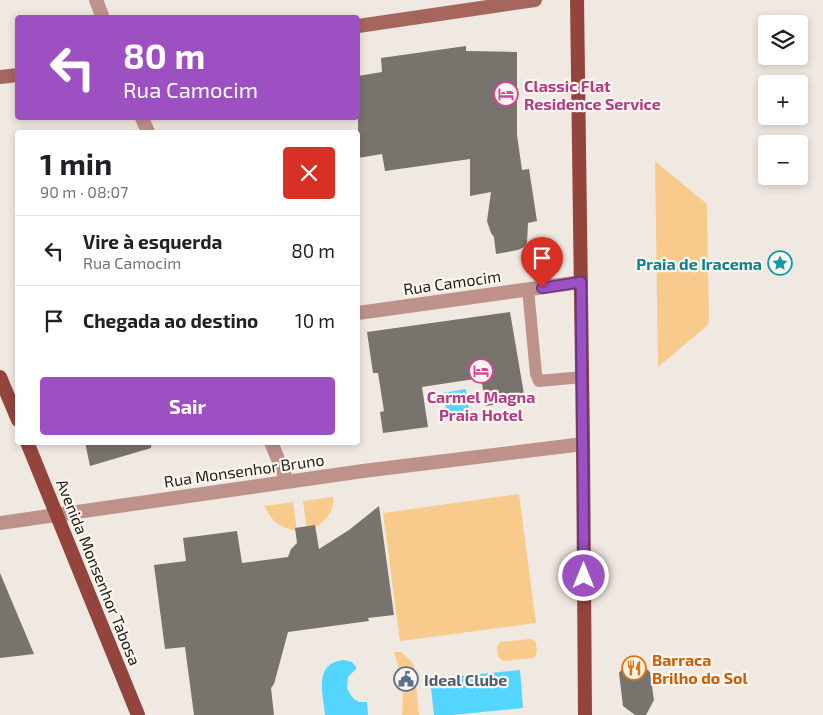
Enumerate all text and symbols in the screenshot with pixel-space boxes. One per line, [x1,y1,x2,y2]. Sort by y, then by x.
map controls [758,15,808,185]
button: layers [758,15,808,65]
text: 80 m [123,34,205,76]
icon: left [40,35,105,100]
button: + [758,75,808,125]
text: Rua Camocim [123,76,258,102]
place label: Classic Flat Residence Service [524,76,661,113]
hotel icon: Classic Flat Residence Service [493,81,519,107]
button: − [758,135,808,185]
text: 1 min [40,145,112,181]
button: close [283,147,335,199]
text: 90 m · 08:07 [40,182,128,201]
text: Vire à esquerda [83,230,222,253]
icon: left [40,237,68,265]
pin [521,237,563,288]
text: 80 m [291,239,335,262]
icon: arrive [528,244,556,272]
place icon: Praia de Iracema [767,250,793,276]
text: Rua Camocim [83,253,181,272]
place label: Praia de Iracema [636,254,762,273]
street label: Rua Camocim [402,266,502,298]
icon: arrive [40,307,68,335]
text: Chegada ao destino [83,309,258,332]
text: 10 m [295,309,335,332]
hotel icon: Carmel Magna Praia Hotel [468,358,494,384]
button: Sair [40,377,335,435]
place label: Carmel Magna Praia Hotel [427,387,535,424]
street label: Rua Monsenhor Bruno [163,449,325,491]
street label: Avenida Monsenhor Tabosa [53,476,145,668]
position arrow [557,549,609,601]
place label: Barraca Brilho do Sol [652,650,749,687]
restaurant icon: Barraca Brilho do Sol [621,655,647,681]
public building icon: Ideal Clube [393,666,419,692]
place label: Ideal Clube [424,670,507,689]

